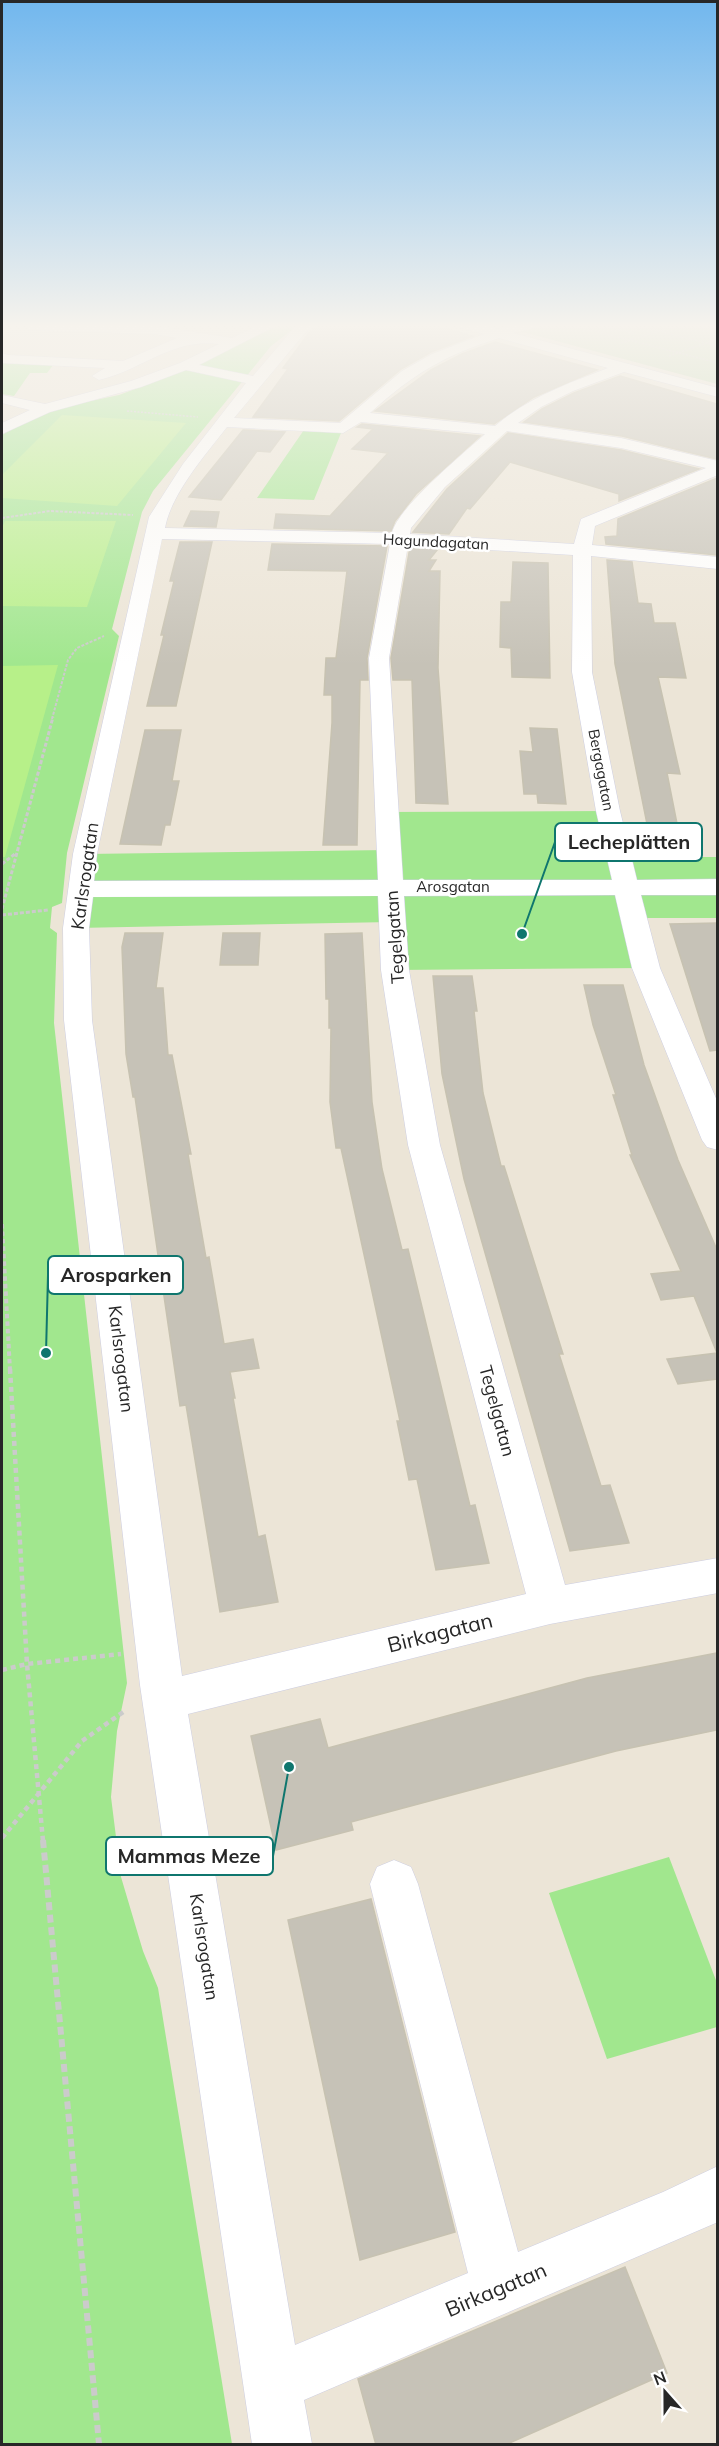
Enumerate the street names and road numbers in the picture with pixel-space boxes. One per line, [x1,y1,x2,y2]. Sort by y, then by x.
street label: Hagundagatan [383,529,489,554]
street label: Bergagatan [584,727,619,812]
street label: Karlsrogatan [66,821,103,931]
street label: Arosgatan [416,877,490,896]
street label: Tegelgatan [380,890,409,984]
street label: Karlsrogatan [104,1304,139,1414]
street label: Tegelgatan [474,1363,521,1459]
street label: Birkagatan [384,1606,495,1658]
street label: Karlsrogatan [185,1892,224,2002]
street label: Birkagatan [441,2256,550,2322]

